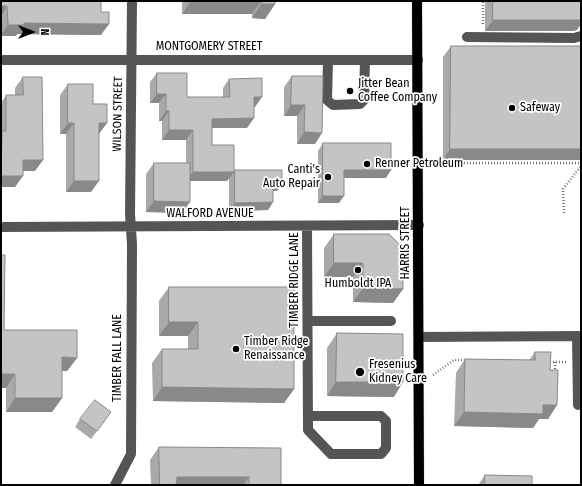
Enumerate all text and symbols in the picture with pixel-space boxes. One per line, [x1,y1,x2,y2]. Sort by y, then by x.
north arrow [12,12,52,52]
text: N [38,29,51,35]
street label: MONTGOMERY STREET [156,40,262,54]
street label: WILSON STREET [110,76,126,152]
place label: Jitter Bean Coffee Company [358,77,437,105]
marker: Jitter Bean Coffee Company [345,86,355,96]
place label: Safeway [520,101,560,115]
marker: Safeway [507,103,517,113]
place label: Renner Petroleum [375,157,463,171]
marker: Renner Petroleum [362,159,372,169]
place label: Canti's Auto Repair [263,163,320,191]
marker: Canti's Auto Repair [323,172,333,182]
street label: HARRIS STREET [399,206,413,280]
street label: WALFORD AVENUE [166,207,254,221]
street label: TIMBER RIDGE LANE [288,232,302,328]
marker: Humboldt IPA [353,265,363,275]
place label: Humboldt IPA [325,277,391,291]
street label: TIMBER FALL LANE [111,314,125,402]
place label: Timber Ridge Renaissance [244,335,308,363]
marker: Timber Ridge Renaissance [231,344,241,354]
place label: Fresenius Kidney Care [369,358,427,386]
marker: Fresenius Kidney Care [354,366,366,378]

